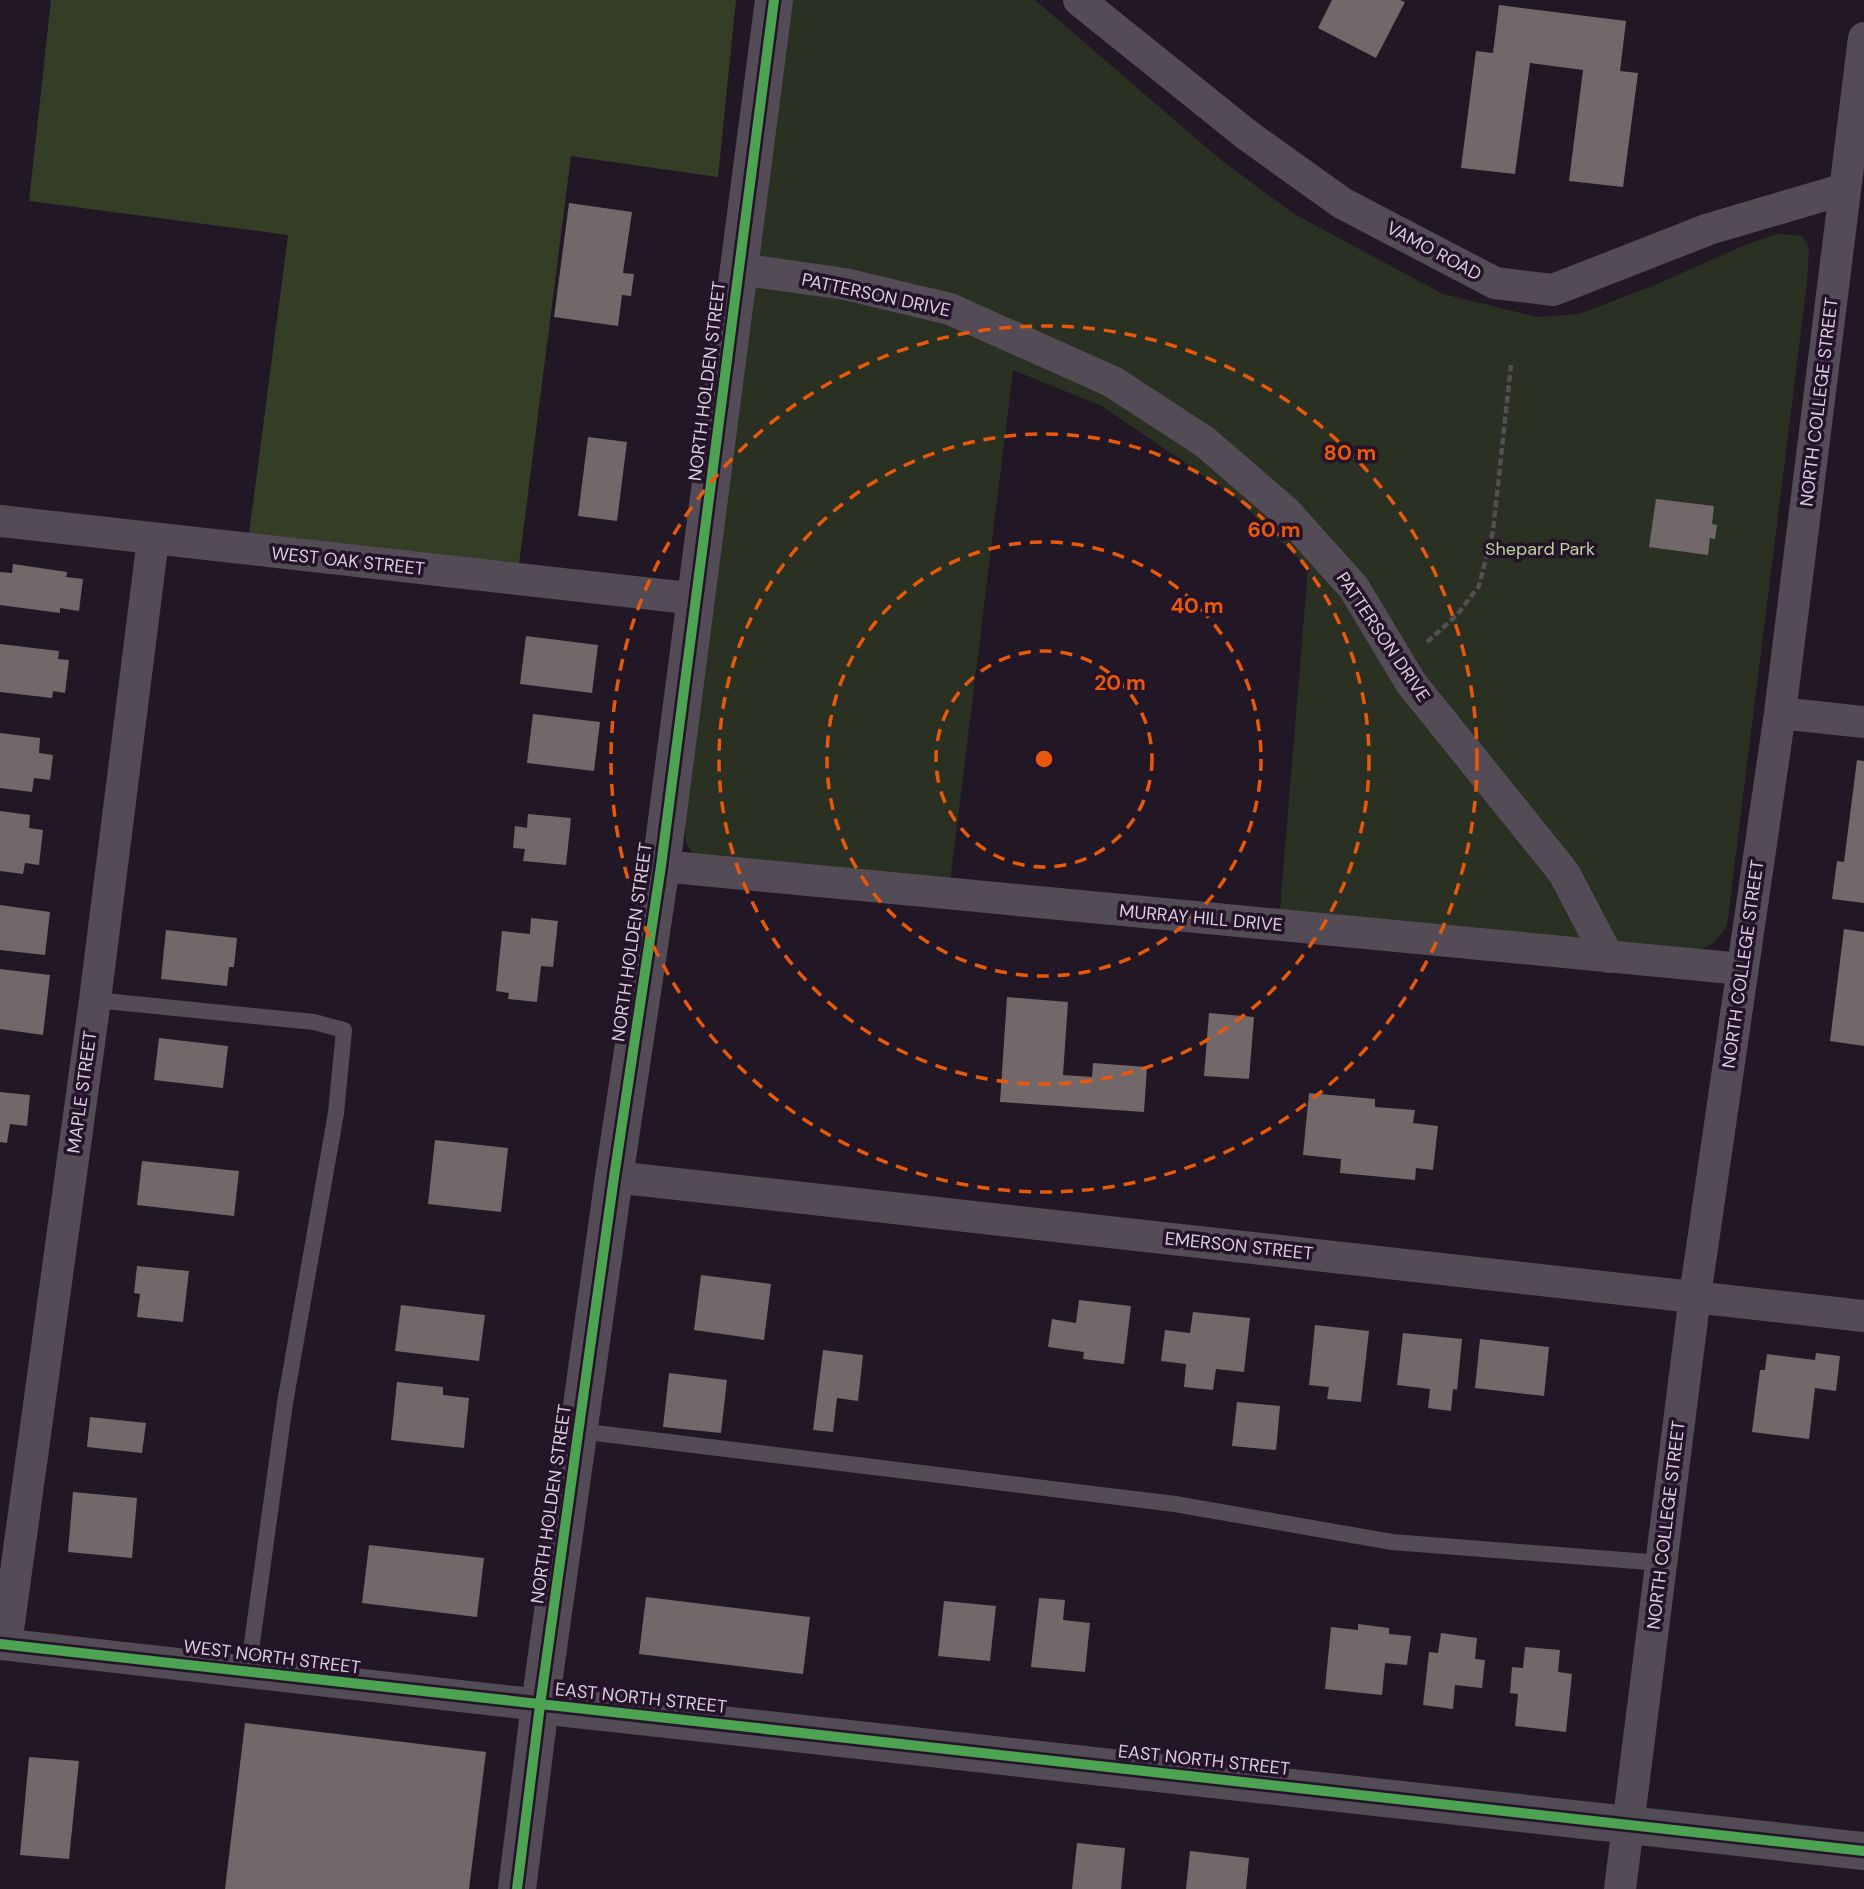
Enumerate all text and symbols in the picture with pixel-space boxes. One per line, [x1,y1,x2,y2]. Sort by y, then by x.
street label: VAMO ROAD [1382,216,1486,286]
street label: PATTERSON DRIVE [799,268,953,322]
street label: NORTH HOLDEN STREET [683,280,731,482]
street label: NORTH COLLEGE STREET [1794,296,1844,508]
text: 80 m [1324,439,1376,467]
text: 60 m [1248,516,1300,544]
park label: Shepard Park [1485,537,1595,561]
street label: WEST OAK STREET [270,541,426,581]
street label: PATTERSON DRIVE [1331,567,1435,707]
text: 40 m [1170,592,1224,620]
text: 20 m [1094,669,1146,697]
centre of rings [1032,747,1056,771]
street label: NORTH HOLDEN STREET [606,841,658,1043]
street label: NORTH COLLEGE STREET [1716,858,1770,1070]
street label: MURRAY HILL DRIVE [1118,899,1284,937]
street label: MAPLE STREET [62,1029,102,1155]
street label: EMERSON STREET [1164,1226,1314,1266]
street label: NORTH HOLDEN STREET [525,1403,577,1605]
street label: NORTH COLLEGE STREET [1641,1419,1691,1631]
street label: WEST NORTH STREET [182,1634,362,1680]
street label: EAST NORTH STREET [554,1677,728,1719]
street label: EAST NORTH STREET [1117,1739,1291,1781]

